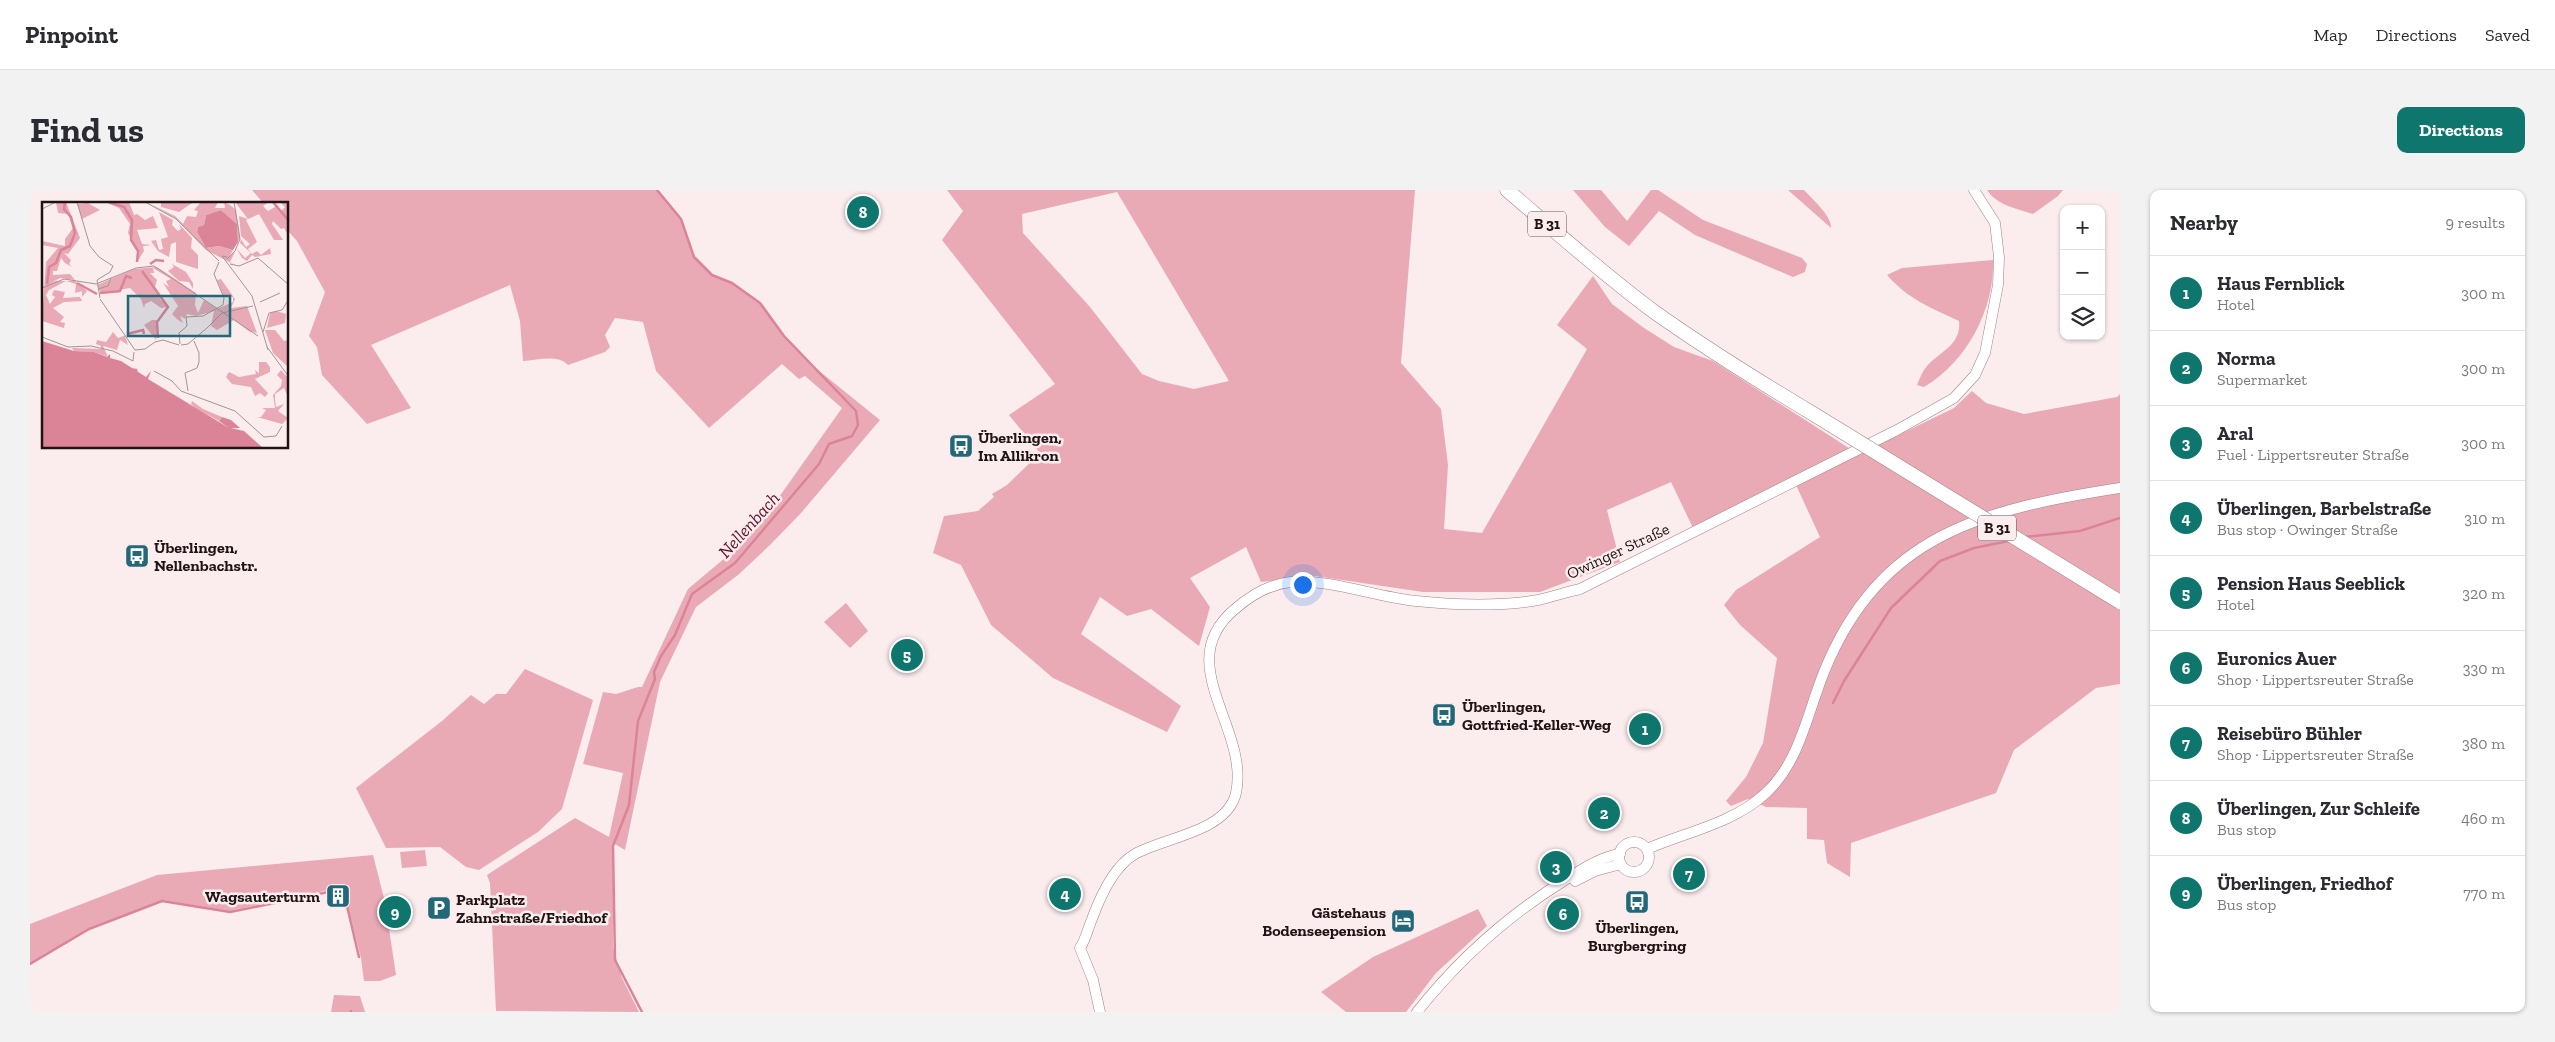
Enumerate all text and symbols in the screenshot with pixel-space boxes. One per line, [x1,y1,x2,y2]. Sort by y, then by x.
text: Pinpoint [25,20,118,49]
text: Map [2313,24,2348,46]
text: Directions [2376,24,2457,46]
text: Saved [2485,24,2530,46]
button: Directions [2397,107,2525,153]
text: Find us [30,109,144,151]
pin: 8 [847,193,879,231]
inset map [42,202,289,449]
map controls [2060,205,2105,340]
button: + [2060,205,2105,250]
text: Nearby [2170,210,2238,235]
road number: B 31 [1528,212,1566,236]
text: 9 results [2445,213,2505,232]
button: − [2060,250,2105,295]
text: Haus Fernblick [2217,272,2345,295]
text: 1 [2183,284,2189,303]
text: 300 m [2461,284,2505,303]
button: layers [2060,295,2105,340]
text: Hotel [2217,295,2255,314]
text: Norma [2217,347,2276,370]
text: 2 [2182,359,2190,378]
text: 300 m [2461,359,2505,378]
text: Supermarket [2217,370,2307,389]
text: Aral [2217,422,2253,445]
place label: Überlingen, Im Allikron [978,428,1062,465]
bus stop icon: Überlingen, Im Allikron [948,433,974,459]
text: 3 [2182,434,2190,453]
text: 300 m [2461,434,2505,453]
text: Fuel · Lippertsreuter Straße [2217,445,2409,464]
water label: Nellenbach [714,487,784,563]
text: Überlingen, Barbelstraße [2217,497,2431,520]
text: 4 [2181,509,2191,528]
text: 310 m [2464,509,2505,528]
road number: B 31 [1978,516,2016,540]
street label: Owinger Straße [1564,519,1672,583]
text: Bus stop · Owinger Straße [2217,520,2398,539]
place label: Überlingen, Nellenbachstr. [154,538,258,575]
bus stop icon: Überlingen, Nellenbachstr. [124,543,150,569]
your location [1290,572,1316,598]
text: Pension Haus Seeblick [2217,572,2405,595]
text: 5 [2182,584,2190,603]
text: 320 m [2462,584,2505,603]
text: Hotel [2217,595,2255,614]
pin: 5 [891,636,923,674]
text: Euronics Auer [2217,647,2337,670]
text: 6 [2182,659,2190,678]
text: 330 m [2463,659,2505,678]
text: Shop · Lippertsreuter Straße [2217,670,2414,689]
place label: Überlingen, Gottfried-Keller-Weg [1462,697,1611,734]
bus stop icon: Überlingen, Gottfried-Keller-Weg [1431,702,1457,728]
pin: 1 [1629,710,1661,748]
text: Reisebüro Bühler [2217,722,2362,745]
text: 7 [2182,734,2190,753]
text: 380 m [2462,734,2505,753]
text: Shop · Lippertsreuter Straße [2217,745,2414,764]
pin: 2 [1588,794,1620,832]
text: Überlingen, Zur Schleife [2217,797,2420,820]
text: 8 [2182,809,2190,828]
text: 460 m [2461,809,2505,828]
text: Bus stop [2217,820,2276,839]
pin: 3 [1540,848,1572,886]
pin: 7 [1673,855,1705,893]
text: Überlingen, Friedhof [2217,872,2392,895]
pin: 4 [1049,875,1081,913]
building icon: Wagsauterturm [325,883,351,909]
text: 9 [2182,884,2190,903]
text: 770 m [2463,884,2505,903]
place label: Wagsauterturm [205,887,320,906]
bus stop icon: Überlingen, Burgbergring [1624,889,1650,915]
place label: Parkplatz Zahnstraße/Friedhof [456,890,608,927]
pin: 9 [379,893,411,931]
parking icon: Parkplatz Zahnstraße/Friedhof [426,895,452,921]
pin: 6 [1547,895,1579,933]
text: Bus stop [2217,895,2276,914]
place label: Gästehaus Bodenseepension [1262,903,1387,940]
hotel icon: Gästehaus Bodenseepension [1390,908,1416,934]
place label: Überlingen, Burgbergring [1588,918,1686,955]

